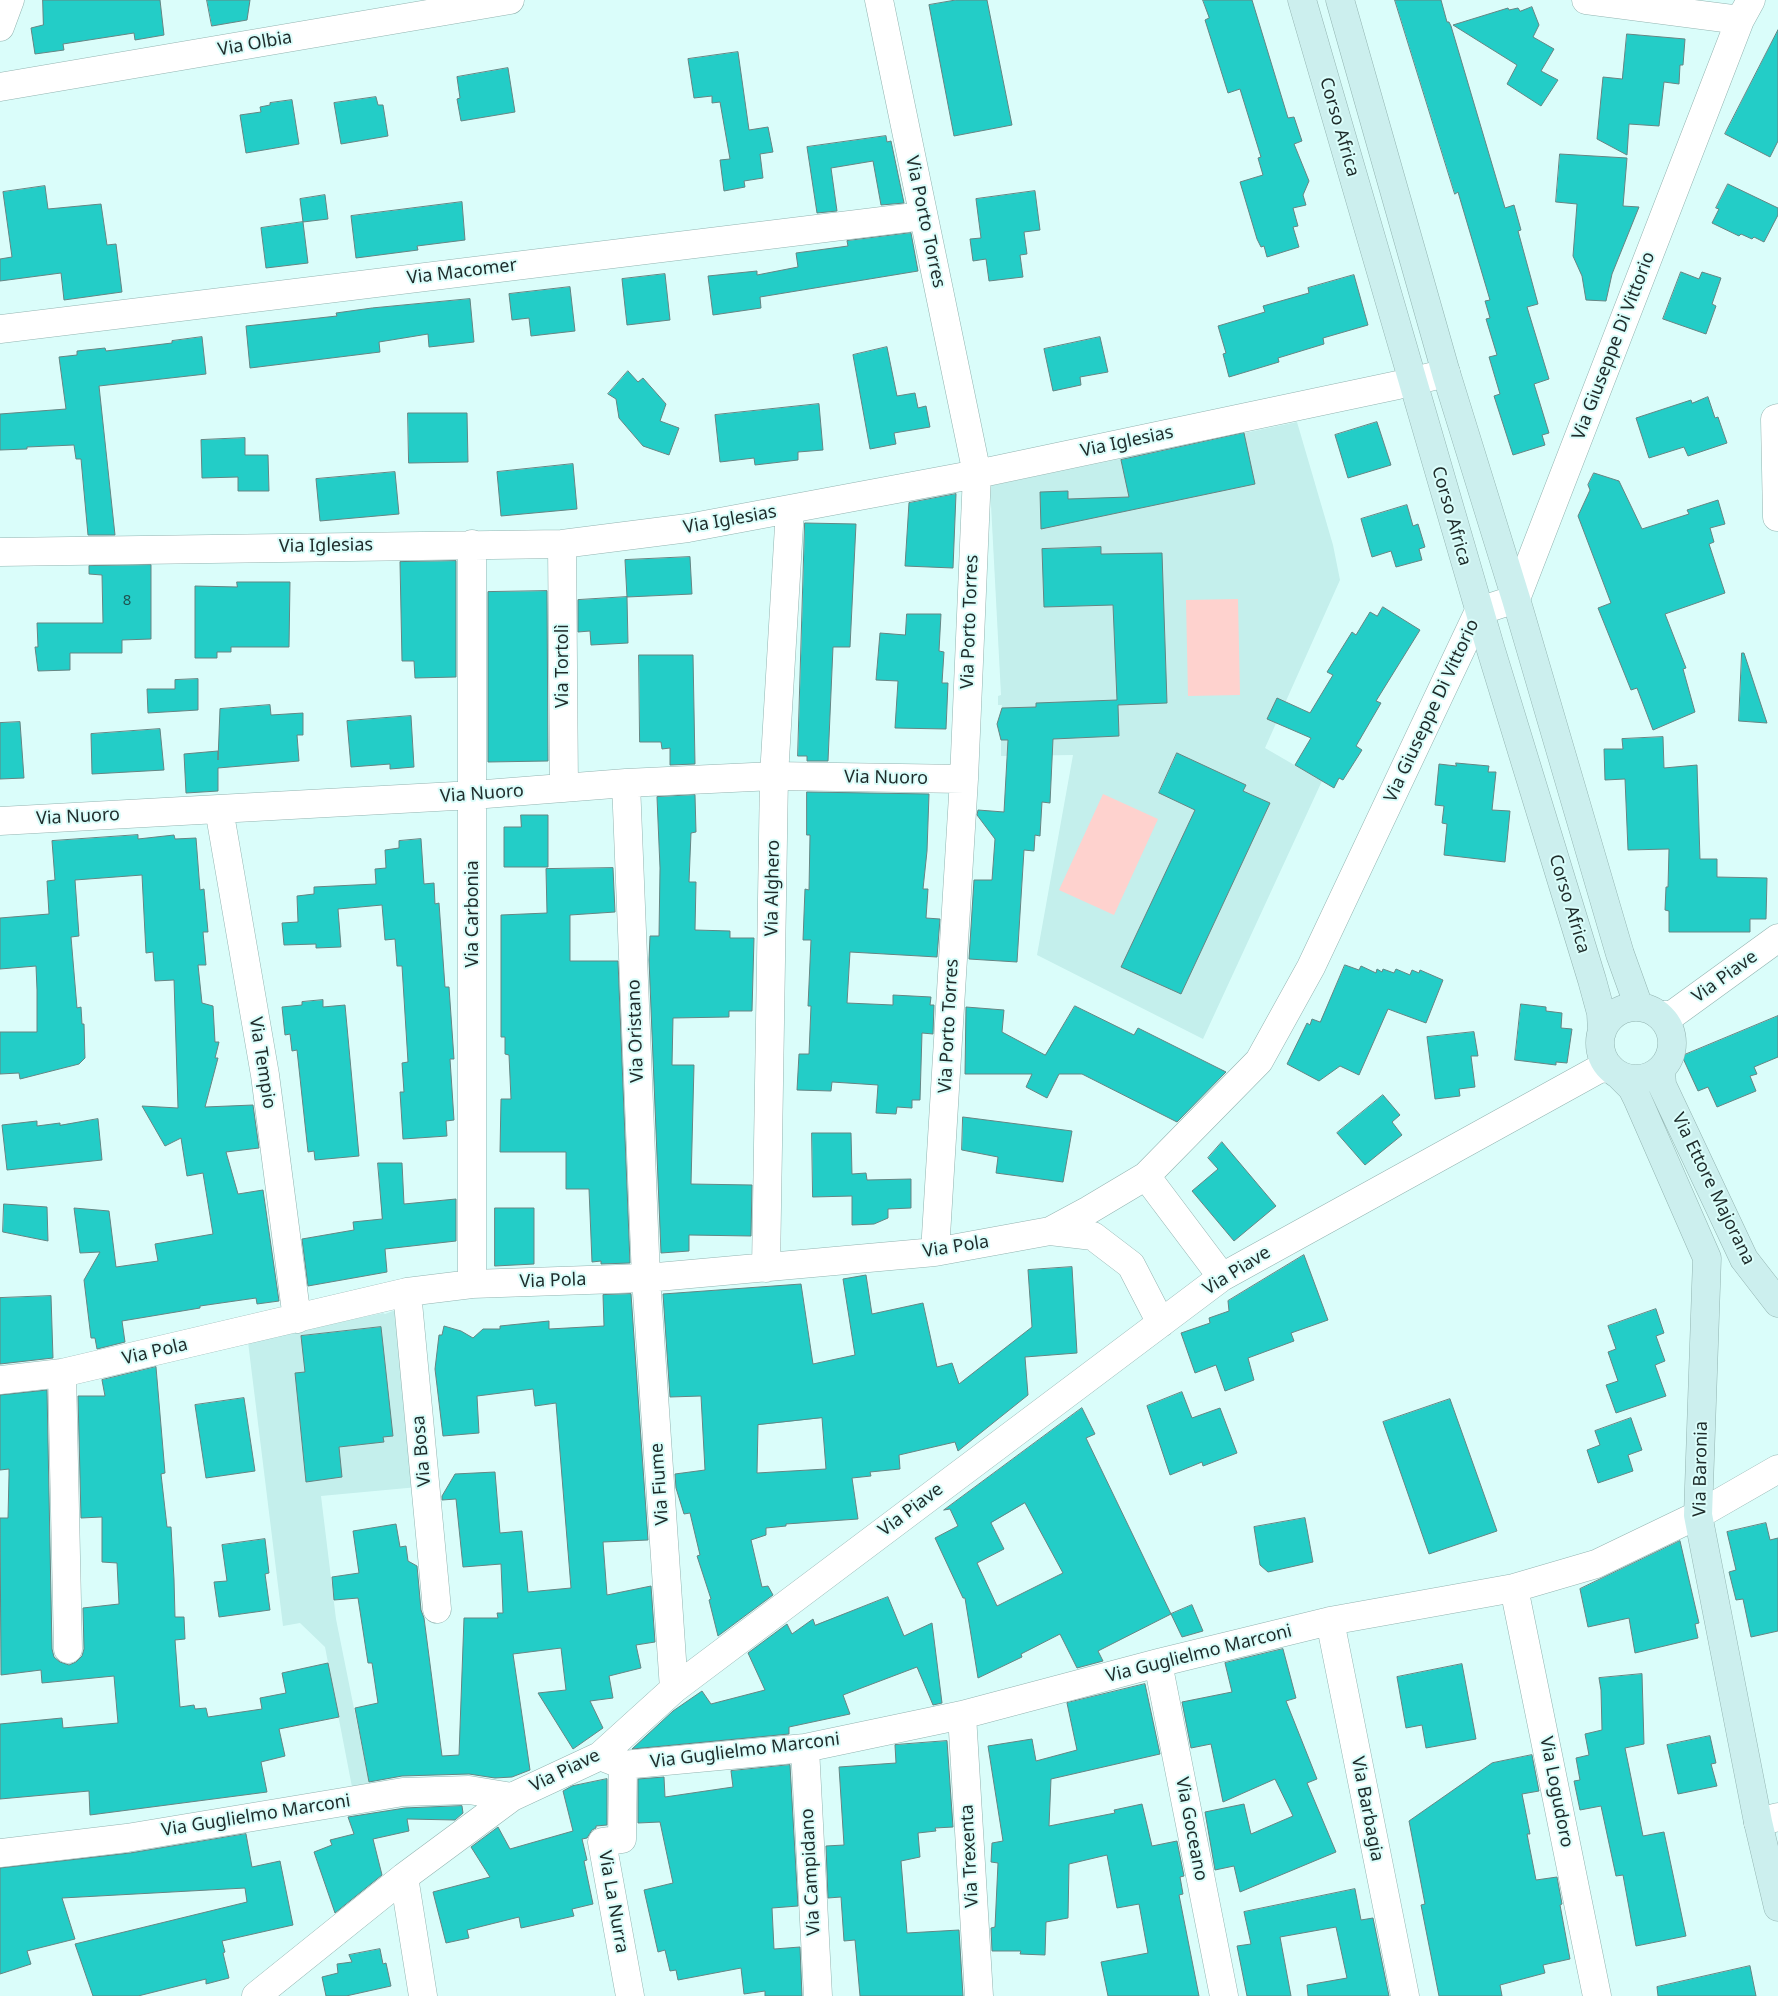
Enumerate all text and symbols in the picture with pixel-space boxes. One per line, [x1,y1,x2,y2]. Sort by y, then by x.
street label: Via Olbia [216,27,294,61]
street label: Corso Africa [1315,75,1363,179]
street label: Via Porto Torres [900,154,950,290]
street label: Via Giuseppe Di Vittorio [1568,249,1660,443]
street label: Via Macomer [406,255,518,289]
street label: Via Iglesias [1079,422,1175,462]
street label: Corso Africa [1427,464,1475,568]
street label: Via Iglesias [682,501,778,539]
street label: Via Iglesias [279,534,373,558]
street label: Via Porto Torres [957,554,983,690]
house number: 8 [123,592,131,610]
street label: Via Giuseppe Di Vittorio [1380,616,1484,806]
street label: Via Tortolì [552,624,574,708]
street label: Via Nuoro [844,766,928,790]
street label: Via Nuoro [439,780,525,808]
street label: Via Nuoro [36,804,120,830]
street label: Via Alghero [761,839,785,937]
street label: Corso Africa [1544,852,1594,956]
street label: Via Carbonia [462,861,484,967]
street label: Via Piave [1688,946,1762,1008]
street label: Via Porto Torres [935,958,963,1094]
street label: Via Oristano [623,979,649,1083]
street label: Via Tempio [244,1016,280,1110]
street label: Via Ettore Majorana [1667,1109,1759,1269]
street label: Via Pola [921,1231,991,1263]
street label: Via Piave [1199,1242,1275,1300]
street label: Via Pola [519,1269,587,1293]
street label: Via Pola [120,1334,190,1370]
street label: Via Bosa [408,1414,436,1488]
street label: Via Baronia [1689,1421,1713,1517]
street label: Via Fiume [646,1442,674,1526]
street label: Via Piave [874,1479,948,1541]
street label: Via Guglielmo Marconi [1104,1620,1294,1688]
street label: Via Guglielmo Marconi [649,1729,841,1773]
street label: Via Logudoro [1535,1735,1577,1849]
street label: Via Piave [526,1745,604,1797]
street label: Via Barbagia [1346,1755,1388,1863]
street label: Via Goceano [1170,1775,1212,1883]
street label: Via Guglielmo Marconi [160,1790,352,1842]
street label: Via Trexenta [957,1804,983,1908]
street label: Via Campidano [797,1808,825,1936]
street label: Via La Nurra [593,1849,633,1955]

